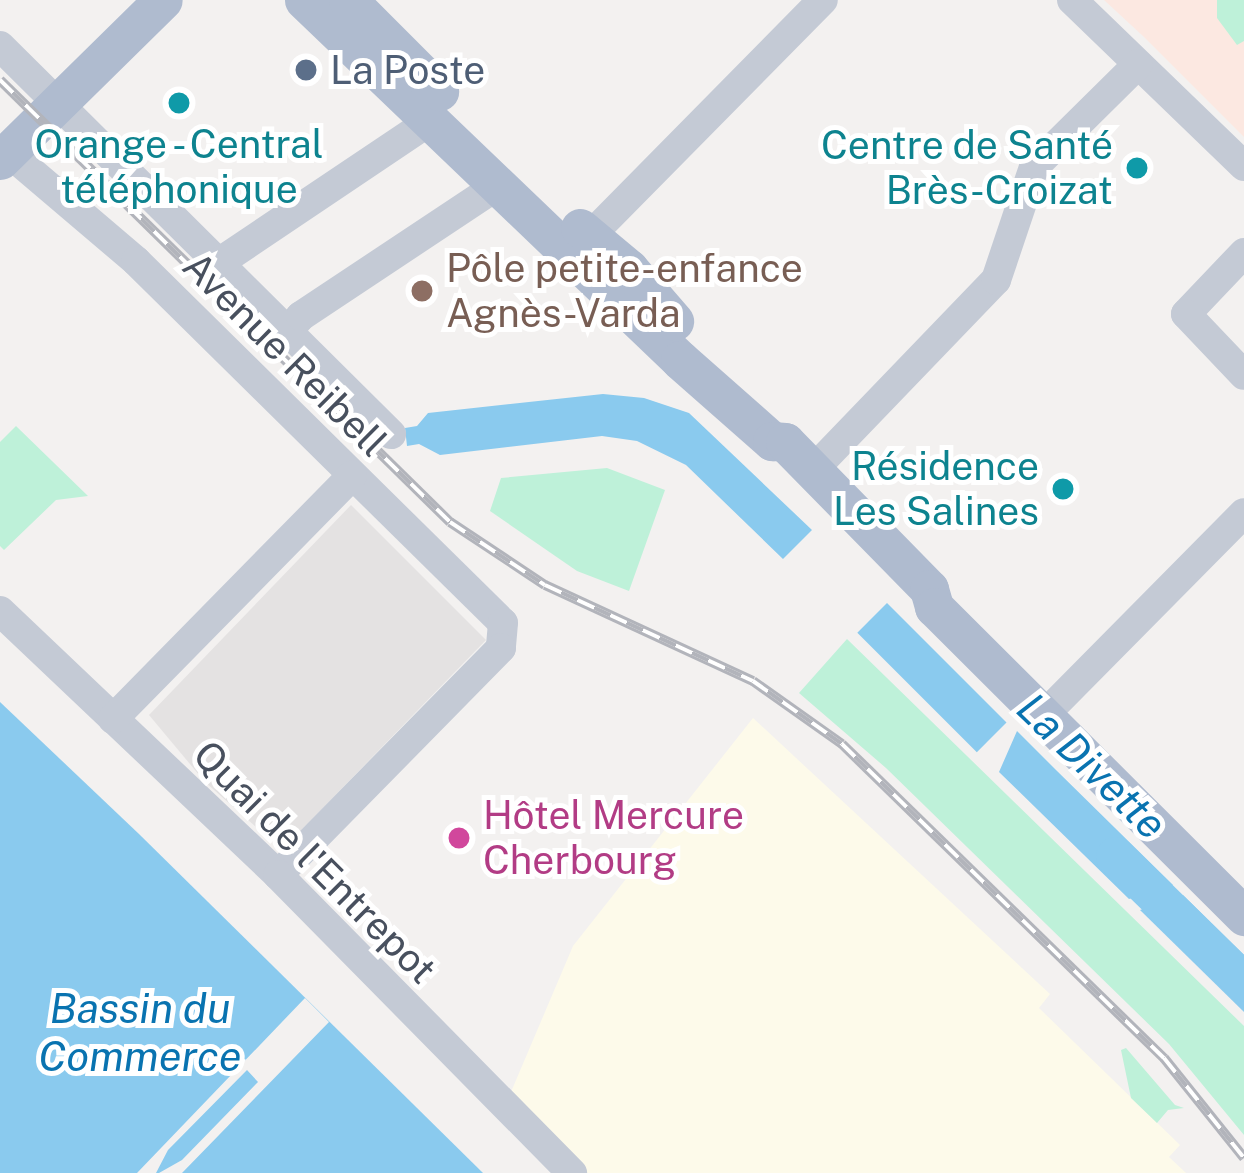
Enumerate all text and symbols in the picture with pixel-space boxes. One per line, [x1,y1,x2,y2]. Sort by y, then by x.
place label: La Poste [330,47,485,93]
marker: La Poste [293,57,319,83]
marker: Orange - Central téléphonique [166,90,192,116]
place label: Orange - Central téléphonique [29,122,329,213]
place label: Centre de Santé Brès-Croizat [820,123,1113,214]
marker: Centre de Santé Brès-Croizat [1124,155,1150,181]
street label: Avenue Reibell [173,242,397,466]
place label: Pôle petite-enfance Agnès-Varda [446,246,803,337]
marker: Pôle petite-enfance Agnès-Varda [409,278,435,304]
place label: Résidence Les Salines [833,444,1039,535]
marker: Résidence Les Salines [1050,476,1076,502]
water label: La Divette [1007,683,1177,849]
street label: Quai de l'Entrepot [184,731,446,993]
place label: Hôtel Mercure Cherbourg [483,793,744,884]
marker: Hôtel Mercure Cherbourg [446,825,472,851]
water label: Bassin du Commerce [38,983,242,1082]

